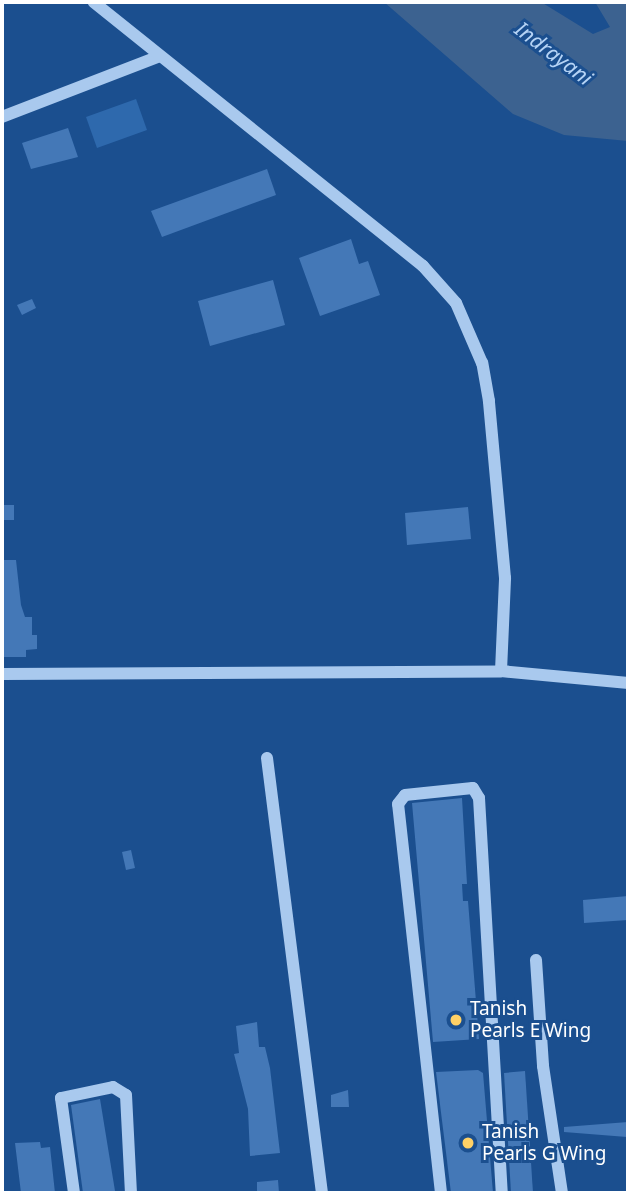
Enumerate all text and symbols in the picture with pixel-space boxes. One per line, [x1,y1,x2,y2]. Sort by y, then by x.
water label: Indrayani [510,16,598,90]
place label: Tanish Pearls E Wing [470,998,591,1042]
marker: Tanish Pearls E Wing [448,1012,464,1028]
place label: Tanish Pearls G Wing [482,1121,606,1165]
marker: Tanish Pearls G Wing [460,1135,476,1151]

